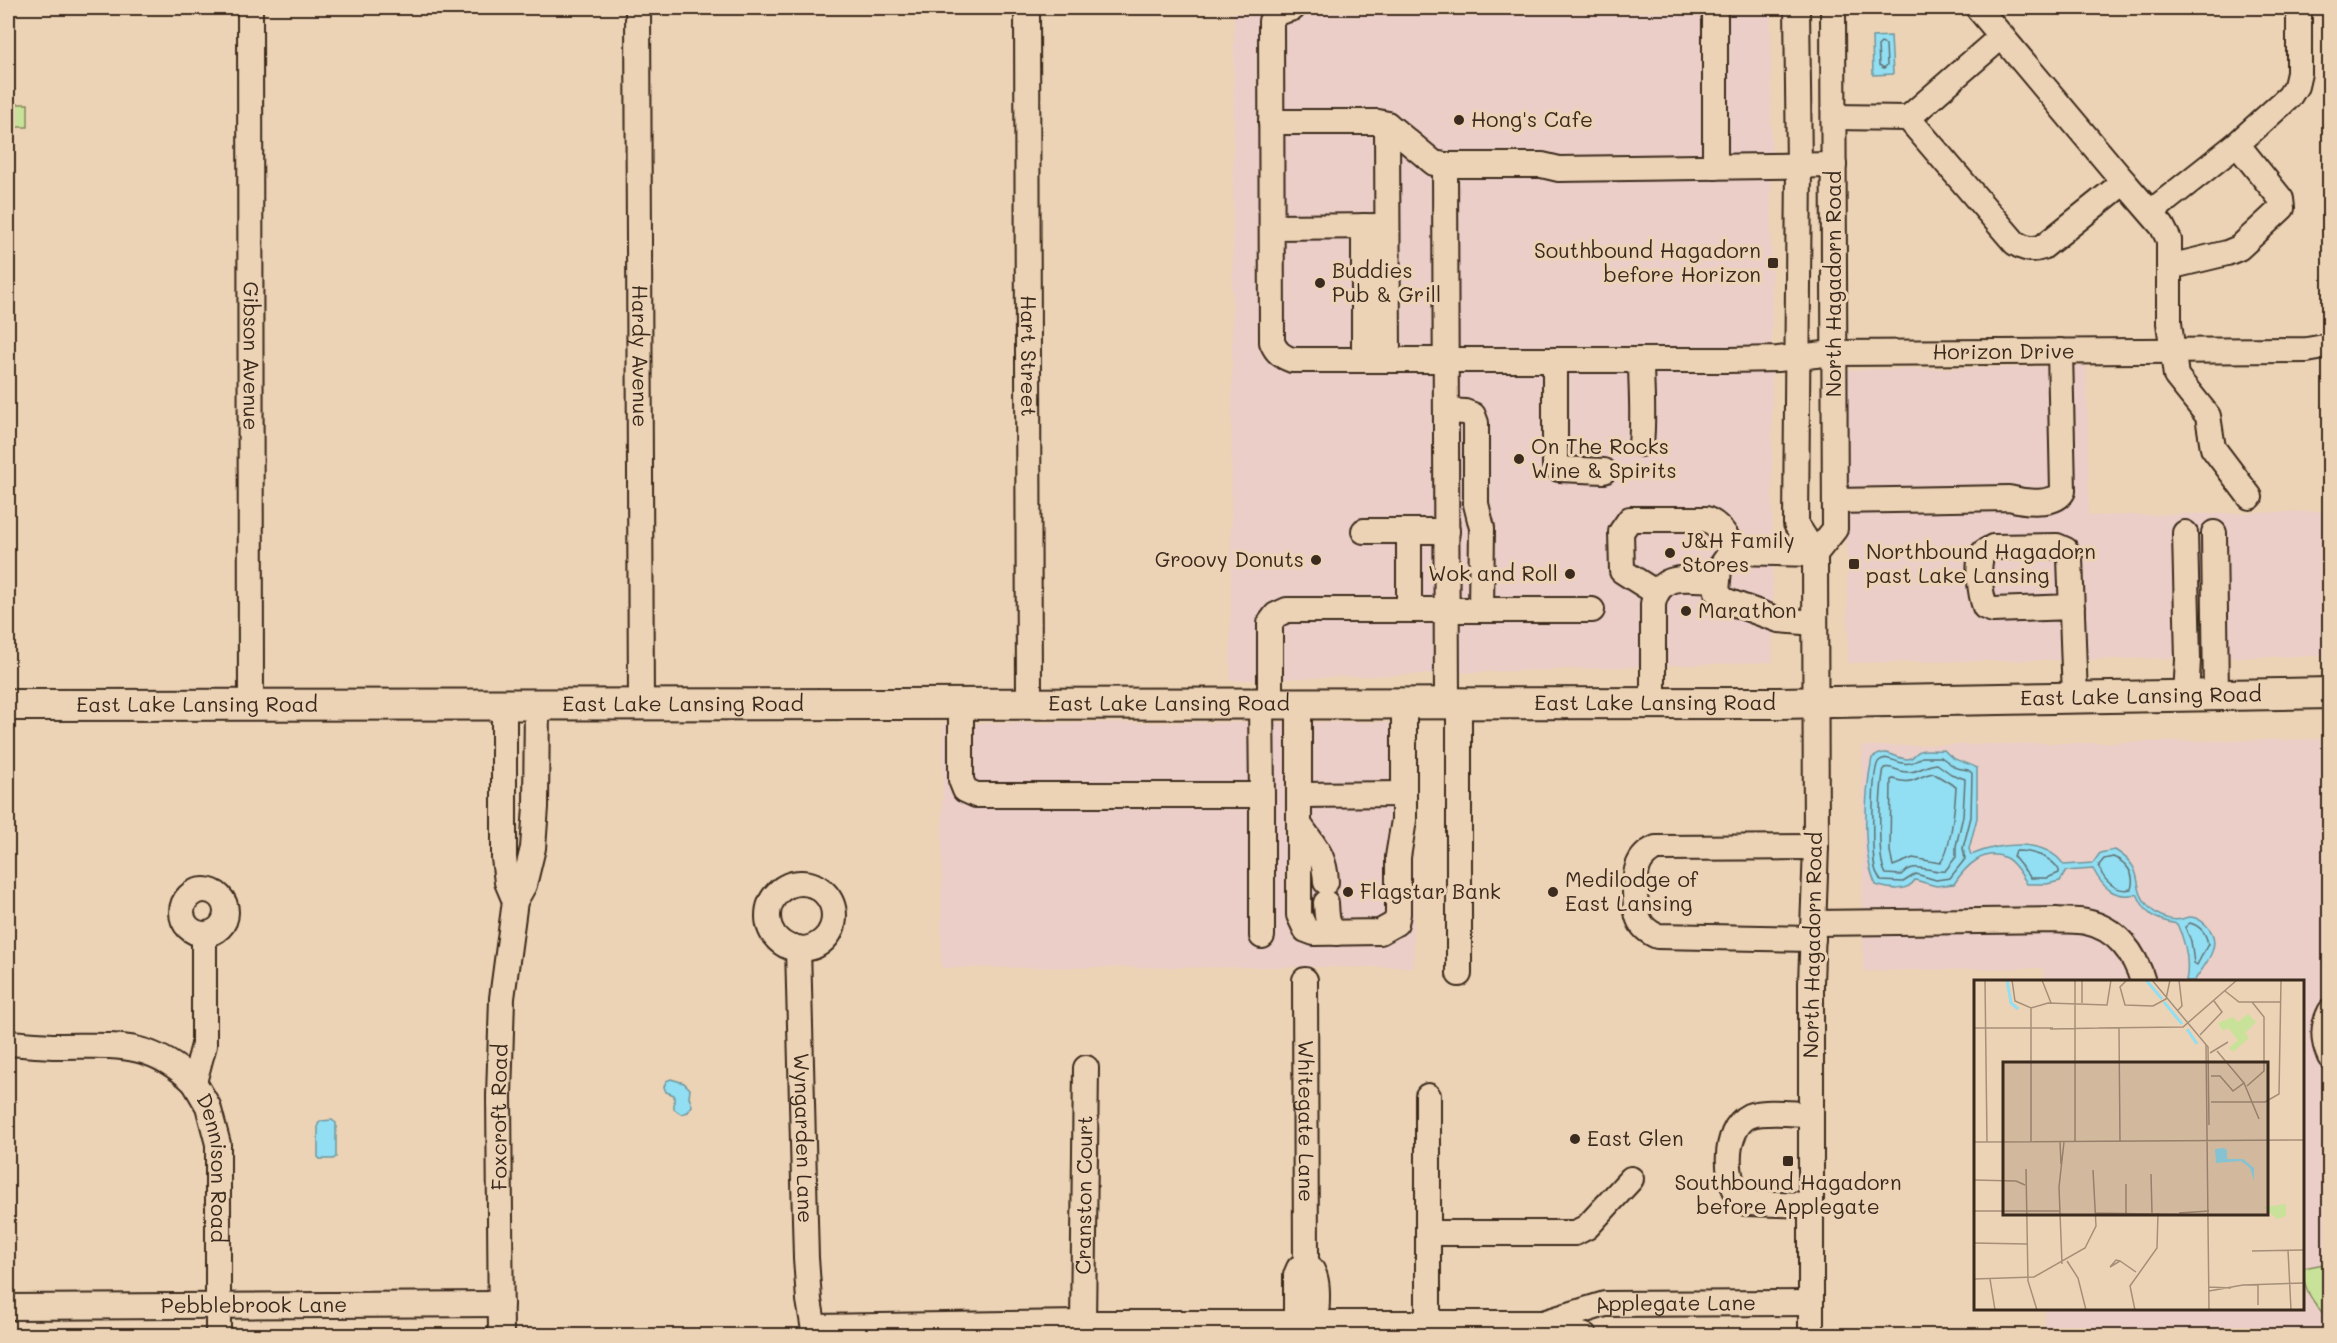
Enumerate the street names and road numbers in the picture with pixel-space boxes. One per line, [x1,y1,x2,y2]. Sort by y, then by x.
street label: North Hagadorn Road [1819,171,1846,397]
street label: Gibson Avenue [238,281,266,431]
street label: Hardy Avenue [627,285,655,427]
street label: Hart Street [1016,295,1043,417]
street label: Horizon Drive [1932,336,2075,364]
street label: East Lake Lansing Road [2020,679,2262,711]
street label: East Lake Lansing Road [1534,688,1776,715]
street label: East Lake Lansing Road [562,689,804,716]
street label: East Lake Lansing Road [1048,689,1290,716]
street label: East Lake Lansing Road [76,690,318,717]
street label: North Hagadorn Road [1796,831,1827,1058]
street label: Whitegate Lane [1293,1040,1321,1202]
street label: Foxcroft Road [484,1043,513,1191]
street label: Wyngarden Lane [789,1052,820,1223]
street label: Dennison Road [191,1088,233,1243]
street label: Cranston Court [1069,1115,1097,1275]
street label: Applegate Lane [1590,1288,1756,1319]
street label: Pebblebrook Lane [161,1290,347,1318]

